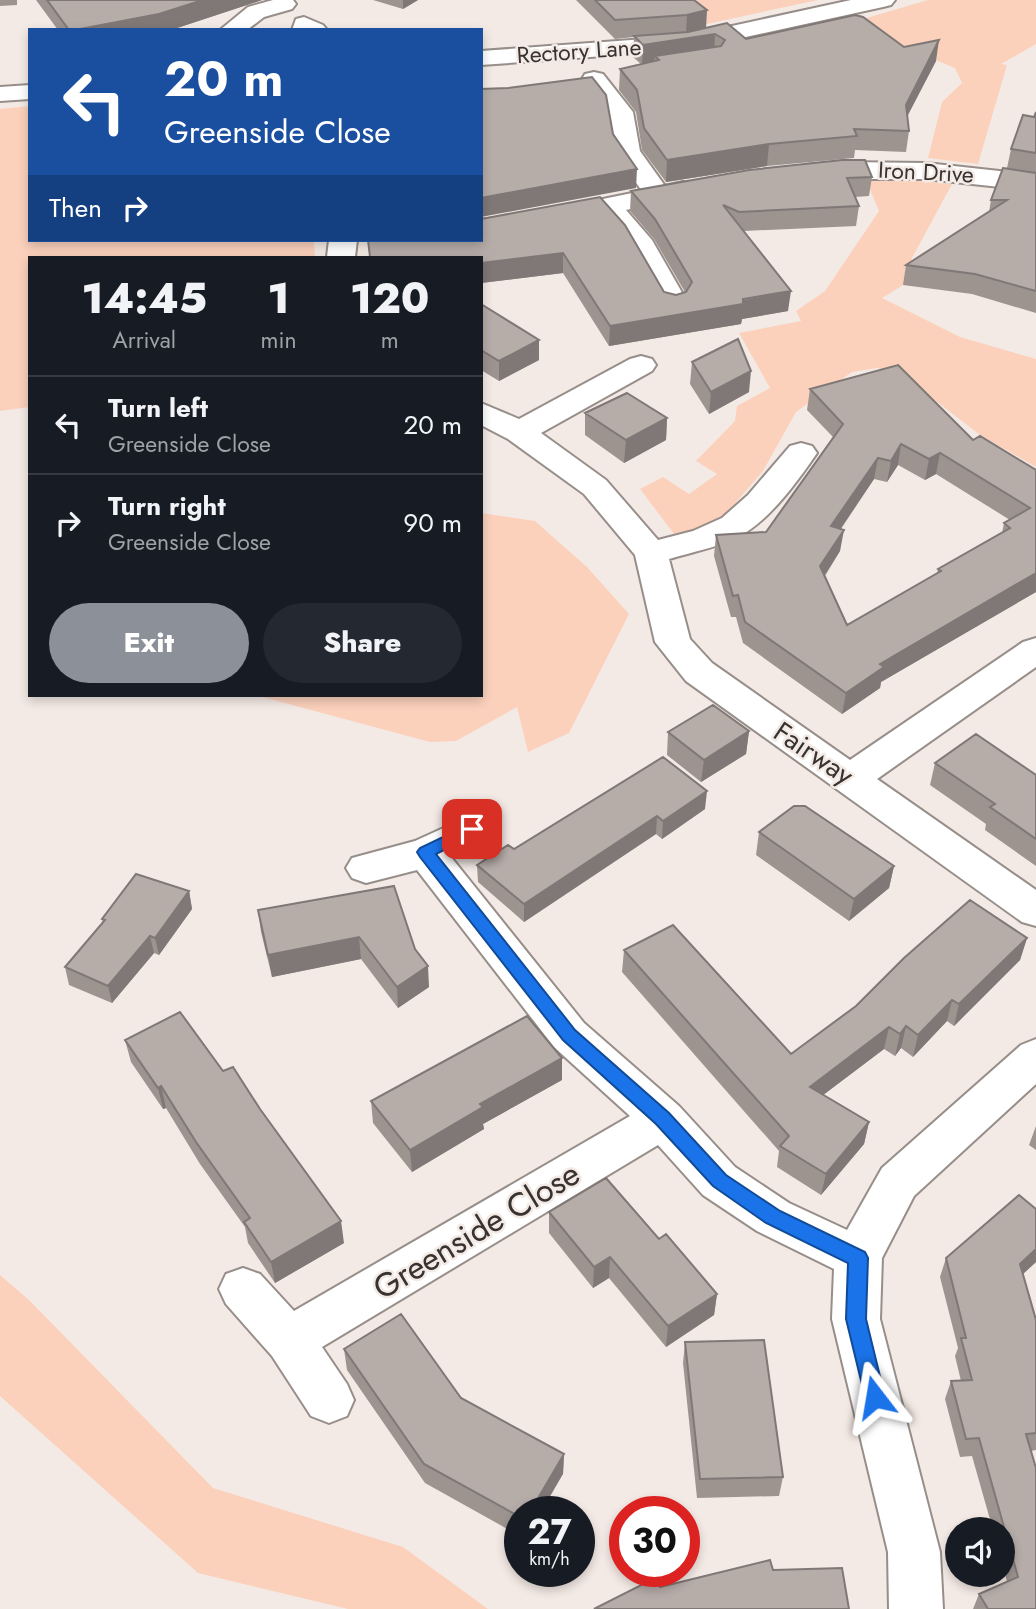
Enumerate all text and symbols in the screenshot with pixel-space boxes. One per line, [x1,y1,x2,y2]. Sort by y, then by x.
street label: Rectory Lane [516,30,643,72]
text: 20 m [164,44,283,114]
icon: left [49,56,140,147]
text: Greenside Close [164,109,391,155]
street label: Iron Drive [877,153,975,191]
text: Then [49,189,102,227]
icon: right [116,189,154,227]
text: 14:45 [82,268,207,329]
text: 1 [268,268,290,329]
text: 120 [350,268,429,329]
text: Arrival [113,323,176,357]
text: min [261,323,297,357]
text: m [381,323,399,357]
text: Turn left [108,389,208,427]
icon: left [49,406,87,444]
text: 20 m [404,406,462,444]
text: Greenside Close [108,427,271,461]
text: Turn right [108,487,226,525]
icon: right [49,504,87,542]
text: 90 m [403,504,462,542]
text: Greenside Close [108,525,271,559]
button: Exit [49,603,249,683]
button: Share [263,603,462,683]
street label: Fairway [765,712,863,796]
pin [442,799,502,859]
icon: arrive [453,810,491,848]
street label: Greenside Close [364,1150,589,1311]
position arrow [838,1360,912,1434]
speed limit sign: 30 [609,1496,700,1587]
text: 27 [527,1507,572,1557]
map controls [945,1517,1015,1587]
button: sound [945,1517,1015,1587]
text: km/h [529,1546,570,1572]

